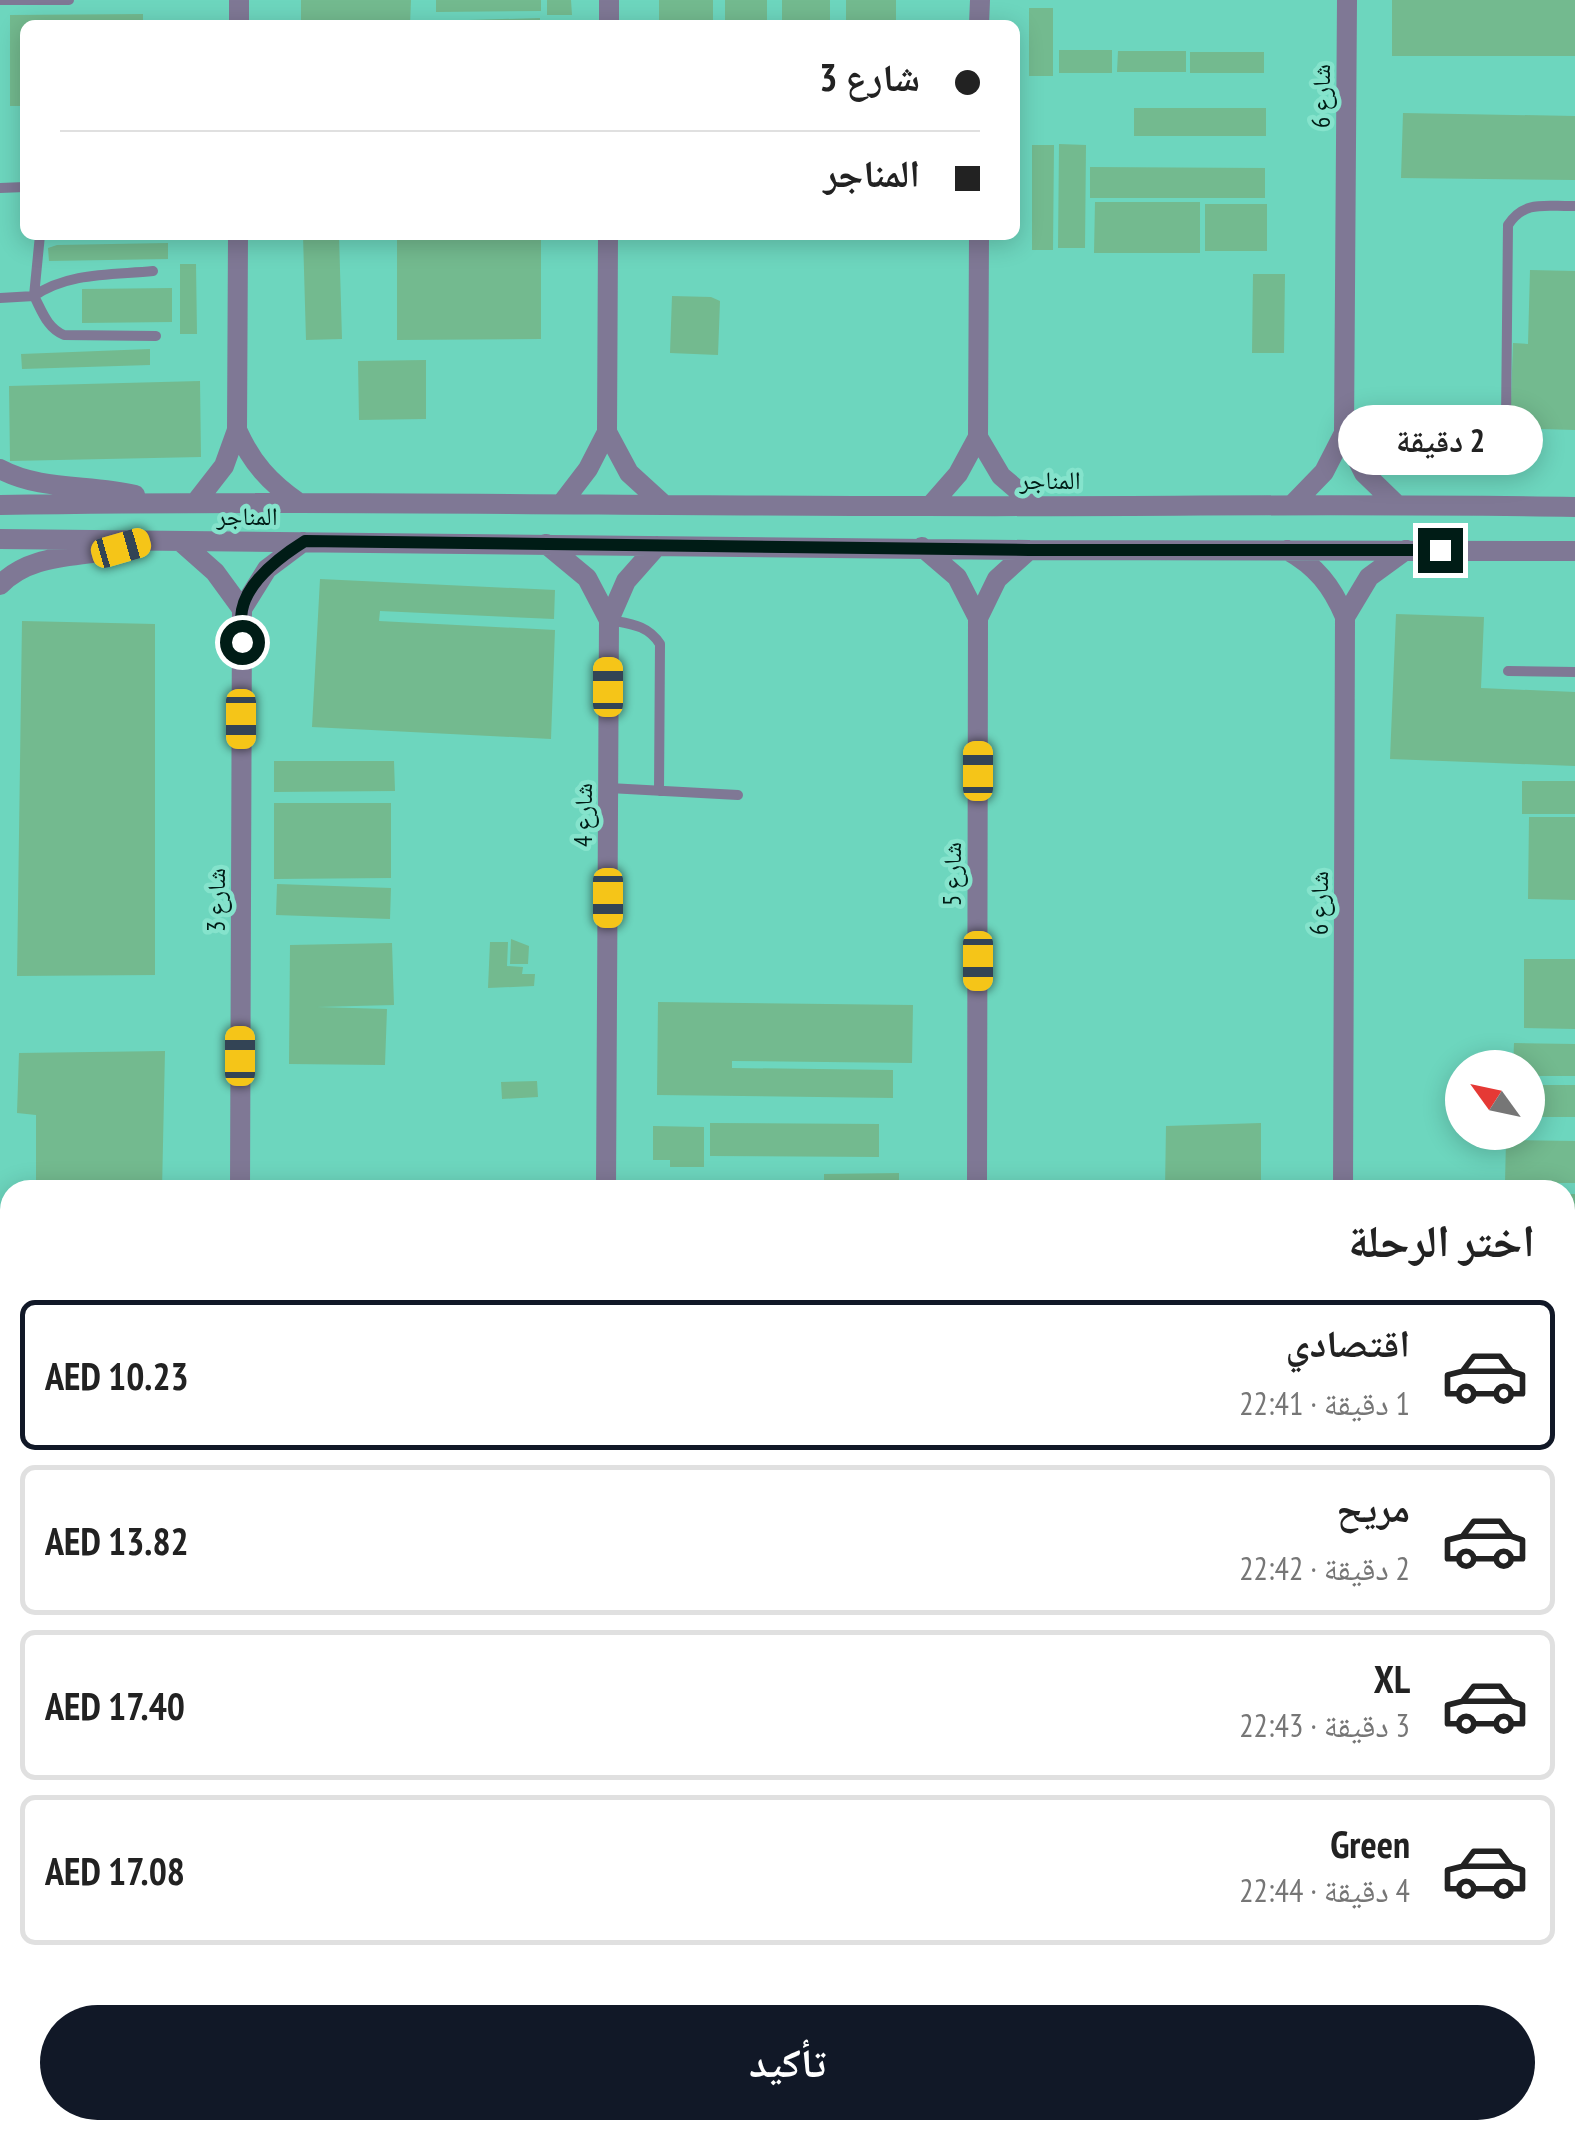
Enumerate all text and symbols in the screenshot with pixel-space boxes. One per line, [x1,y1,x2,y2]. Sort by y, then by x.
text: شارع 3 [819,52,920,101]
street label: شارع 6 [1305,64,1337,128]
text: المناجر [824,148,920,197]
callout: 2 دقيقة [1338,405,1542,475]
text: 2 دقيقة [1396,419,1485,461]
street label: المناجر [1018,464,1081,496]
street label: المناجر [215,500,278,532]
car [88,525,154,571]
route end [1418,528,1463,573]
route start [220,620,265,665]
car [593,657,623,717]
car [226,689,256,749]
car [963,741,993,801]
street label: شارع 4 [567,783,599,847]
street label: شارع 5 [936,842,968,906]
street label: شارع 3 [200,868,232,932]
car [593,868,623,928]
street label: شارع 6 [1303,871,1335,935]
car [963,931,993,991]
car [225,1026,255,1086]
north arrow [1445,1050,1545,1150]
map controls [1445,1050,1545,1150]
text: اختر الرحلة [1348,1211,1535,1269]
text: اقتصادي [1286,1318,1410,1367]
icon: car [1440,1330,1530,1420]
text: AED 10.23 [45,1351,189,1400]
text: 1 دقيقة · 22:41 [1239,1382,1410,1424]
text: مريح [1336,1483,1410,1532]
icon: car [1440,1495,1530,1585]
text: AED 13.82 [45,1516,189,1565]
text: 2 دقيقة · 22:42 [1239,1547,1410,1589]
text: XL [1374,1654,1410,1703]
icon: car [1440,1660,1530,1750]
text: AED 17.40 [45,1681,185,1730]
text: 3 دقيقة · 22:43 [1239,1704,1410,1746]
text: Green [1330,1819,1410,1868]
icon: car [1440,1825,1530,1915]
text: AED 17.08 [45,1846,185,1895]
text: 4 دقيقة · 22:44 [1239,1869,1410,1911]
button: تأكيد [40,2005,1535,2120]

